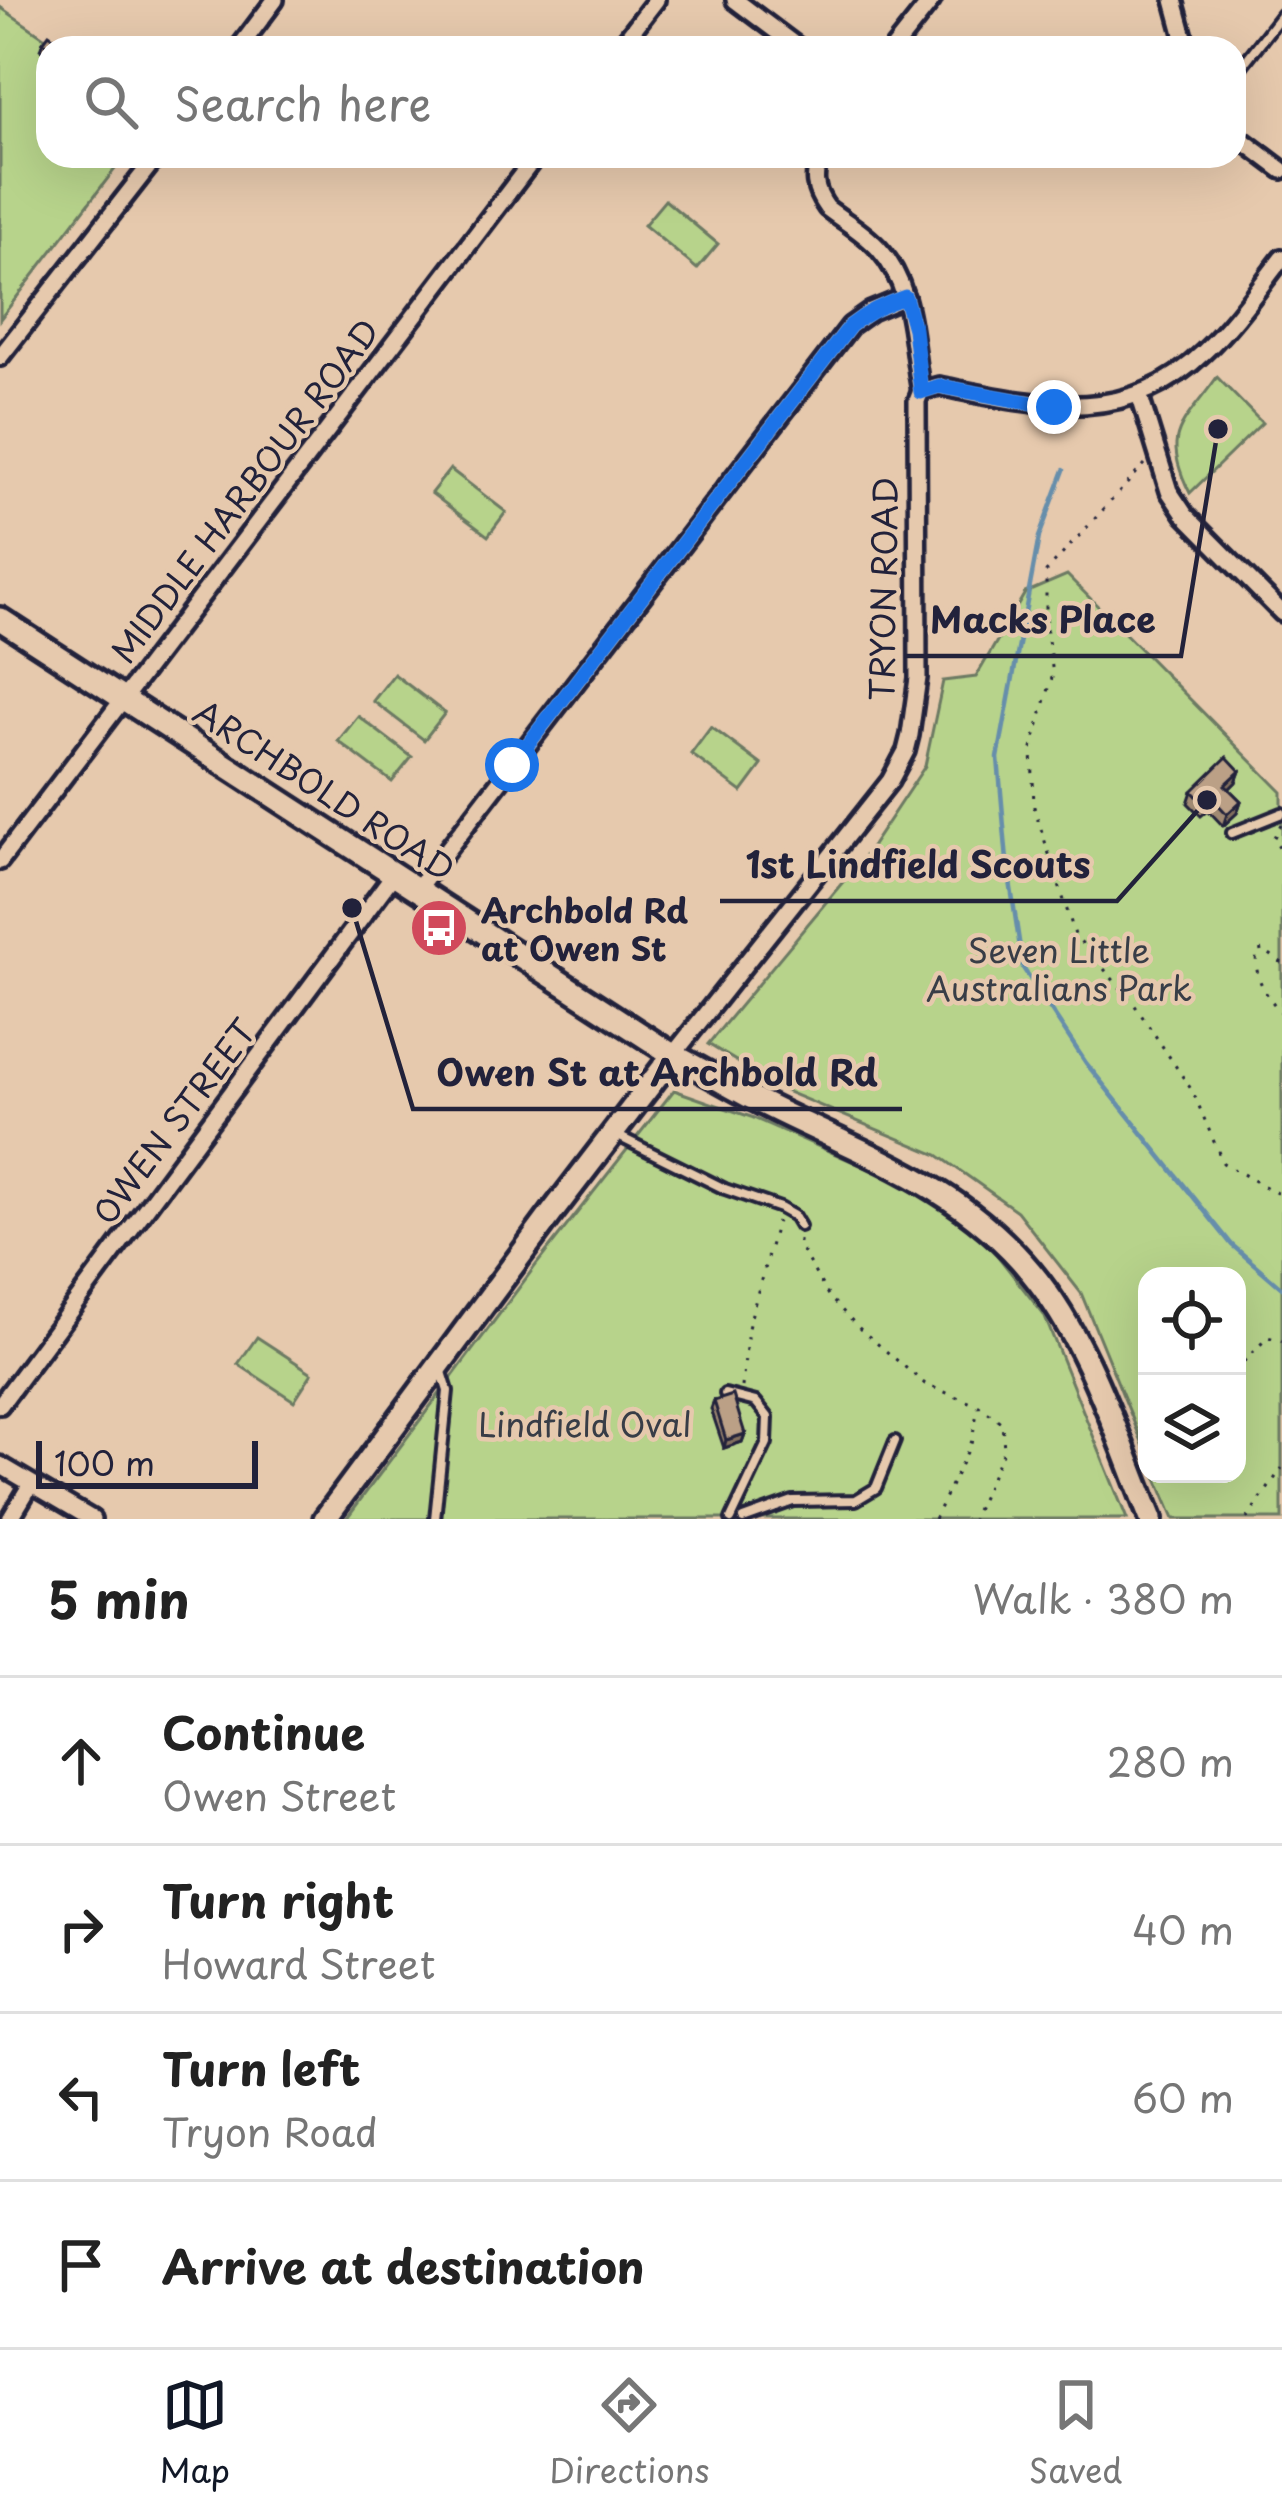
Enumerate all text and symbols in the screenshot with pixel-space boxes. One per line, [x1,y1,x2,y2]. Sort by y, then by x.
search box [36,36,1246,168]
text: Search here [174,68,431,136]
icon: search [78,69,144,135]
street label: MIDDLE HARBOUR ROAD [98,307,390,673]
route end [1027,380,1081,434]
street label: TRYON ROAD [855,477,909,701]
callout: Macks Place [905,584,1181,656]
text: Macks Place [930,591,1156,645]
street label: ARCHBOLD ROAD [185,686,465,892]
route start [485,738,539,792]
callout: 1st Lindfield Scouts [720,829,1117,901]
text: 1st Lindfield Scouts [745,836,1091,890]
place label: Archbold Rd at Owen St [481,884,688,972]
bus stop icon: Archbold Rd at Owen St [408,897,470,959]
park label: Seven Little Australians Park [926,924,1192,1012]
street label: OWEN STREET [79,1008,267,1234]
callout: Owen St at Archbold Rd [413,1037,902,1109]
text: Owen St at Archbold Rd [436,1044,878,1098]
map controls [1138,1267,1246,1483]
button: locate [1138,1267,1246,1375]
button: layers [1138,1375,1246,1483]
park label: Lindfield Oval [478,1398,692,1448]
scale bar [36,1435,258,1488]
text: 100 m [54,1437,155,1487]
text: 5 min [48,1559,190,1636]
text: Walk · 380 m [973,1568,1234,1627]
text: Continue [162,1697,365,1765]
icon: ahead [48,1728,114,1794]
text: 280 m [1107,1731,1234,1790]
text: Owen Street [162,1765,396,1824]
text: Turn right [162,1865,394,1933]
icon: right [48,1896,114,1962]
text: 40 m [1132,1899,1234,1958]
text: Howard Street [162,1933,435,1992]
text: Turn left [162,2033,361,2101]
icon: left [48,2064,114,2130]
text: 60 m [1132,2067,1234,2126]
text: Tryon Road [162,2101,378,2160]
text: Arrive at destination [162,2231,645,2299]
icon: arrive [48,2232,114,2298]
tab: Map [160,2372,230,2494]
tab: Directions [549,2372,710,2494]
tab: Saved [1029,2372,1122,2494]

